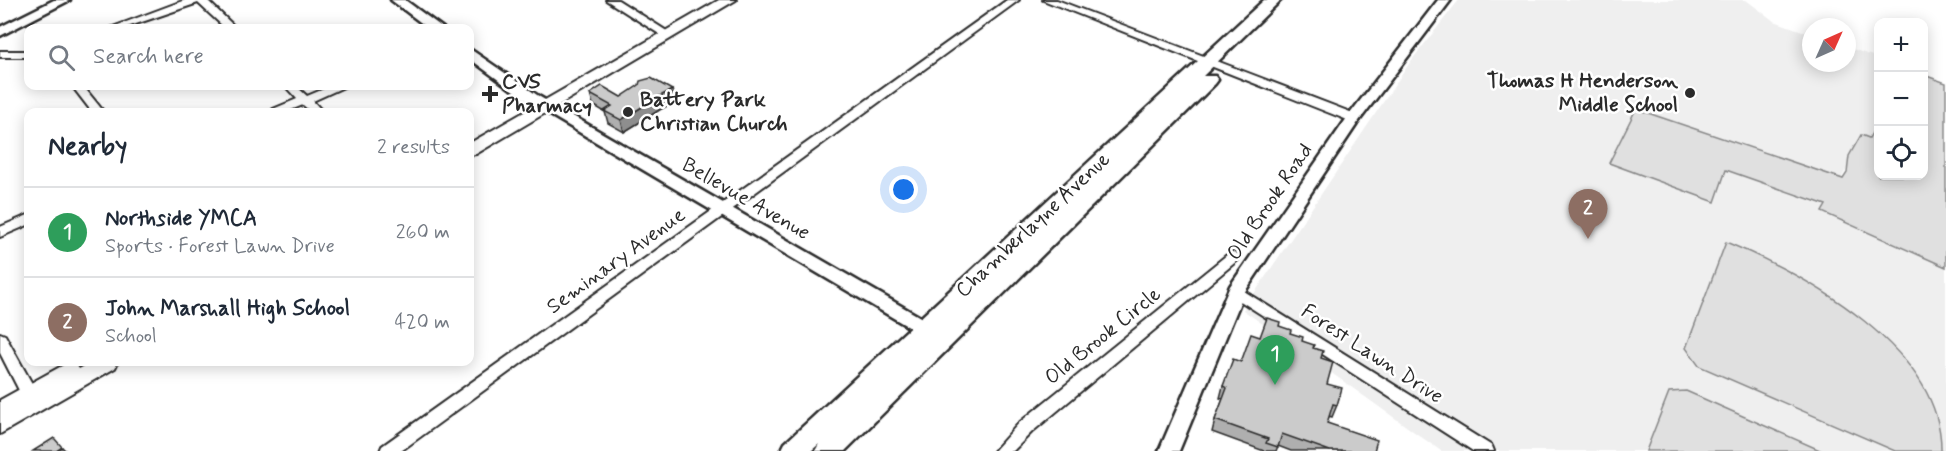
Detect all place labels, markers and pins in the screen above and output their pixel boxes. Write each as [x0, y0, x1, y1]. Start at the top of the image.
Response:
place label: Thomas H Henderson Middle School [1487, 67, 1679, 119]
place label: CVS Pharmacy [502, 68, 592, 120]
place label: Battery Park Christian Church [640, 86, 788, 138]
marker: Thomas H Henderson Middle School [1683, 86, 1697, 100]
marker: CVS Pharmacy [483, 87, 497, 101]
marker: Battery Park Christian Church [621, 105, 635, 119]
pin: 2 [1568, 190, 1608, 239]
pin: 1 [1256, 336, 1294, 385]

